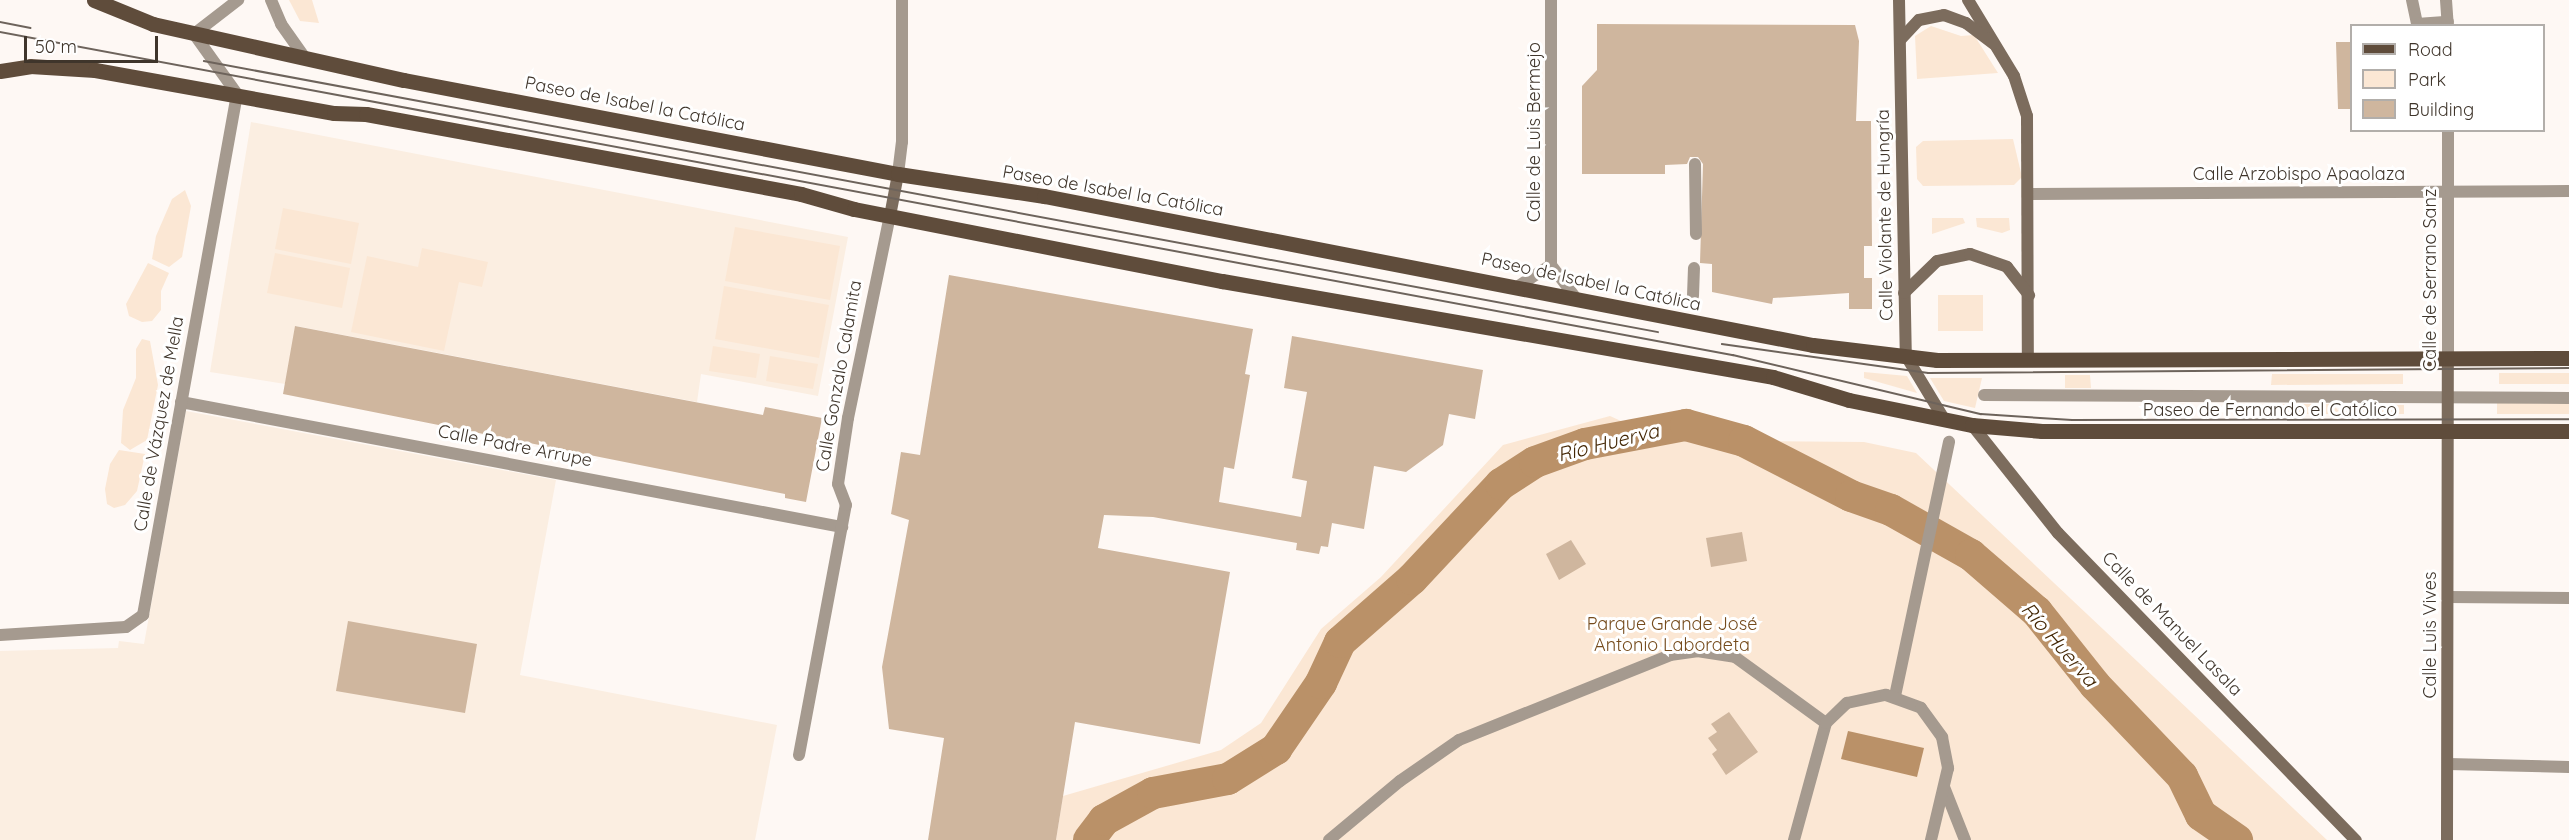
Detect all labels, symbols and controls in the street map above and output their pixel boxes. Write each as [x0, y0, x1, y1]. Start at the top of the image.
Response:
scale bar [27, 24, 160, 62]
legend [2350, 24, 2545, 132]
text: 50 m [35, 35, 77, 58]
text: Road [2408, 38, 2453, 61]
street label: Calle de Luis Bermejo [1523, 42, 1545, 222]
text: Park [2408, 68, 2446, 91]
street label: Paseo de Isabel la Católica [523, 72, 747, 136]
text: Building [2408, 98, 2474, 121]
street label: Calle Violante de Hungría [1872, 109, 1898, 321]
street label: Paseo de Isabel la Católica [1001, 161, 1225, 221]
street label: Calle Arzobispo Apaolaza [2193, 163, 2405, 185]
street label: Calle de Serrano Sanz [2419, 189, 2441, 371]
street label: Paseo de Isabel la Católica [1479, 248, 1703, 316]
street label: Calle Gonzalo Calamita [812, 279, 866, 473]
street label: Calle de Vázquez de Mella [129, 315, 189, 533]
street label: Paseo de Fernando el Católico [2143, 399, 2397, 421]
water label: Río Huerva [1555, 418, 1661, 466]
street label: Calle Padre Arrupe [436, 420, 594, 472]
street label: Calle de Manuel Lasala [2097, 547, 2247, 701]
street label: Calle Luis Vives [2419, 572, 2441, 698]
water label: Río Huerva [2017, 597, 2103, 691]
park label: Parque Grande José Antonio Labordeta [1587, 614, 1757, 656]

